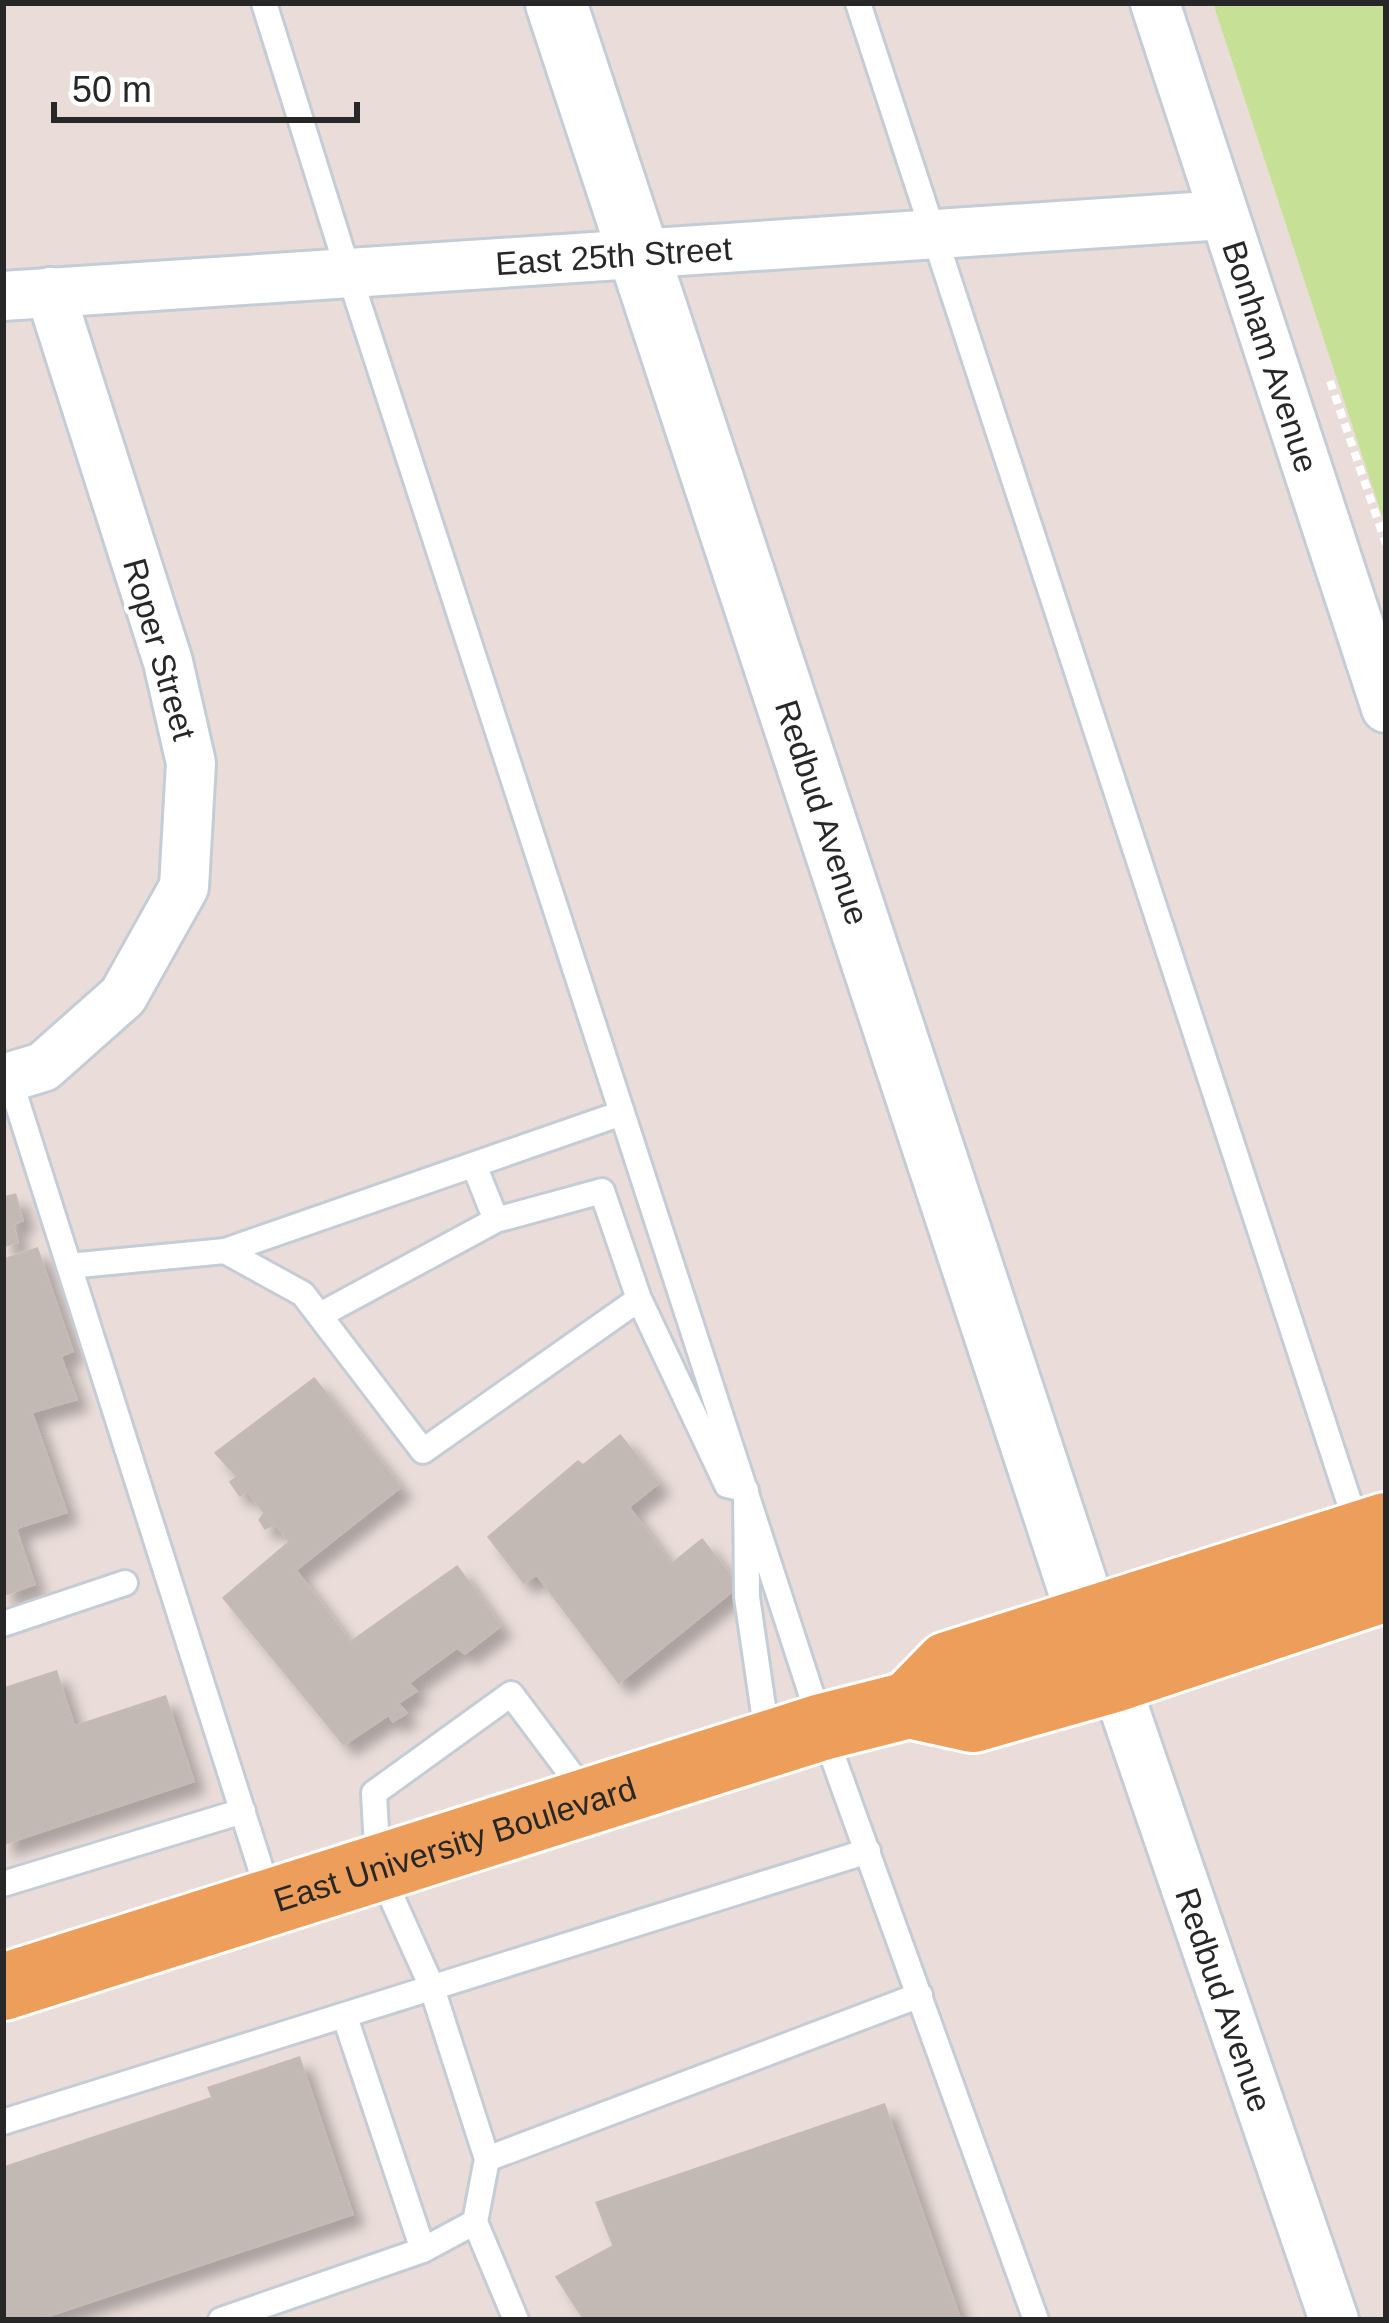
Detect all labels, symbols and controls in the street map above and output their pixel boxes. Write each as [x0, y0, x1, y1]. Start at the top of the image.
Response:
scale bar [54, 48, 357, 122]
text: 50 m [72, 69, 152, 110]
street label: East 25th Street [494, 230, 733, 282]
street label: Bonham Avenue [1215, 236, 1326, 477]
street label: Roper Street [116, 554, 203, 744]
street label: Redbud Avenue [768, 695, 876, 929]
street label: East University Boulevard [269, 1769, 641, 1919]
street label: Redbud Avenue [1168, 1883, 1279, 2117]

